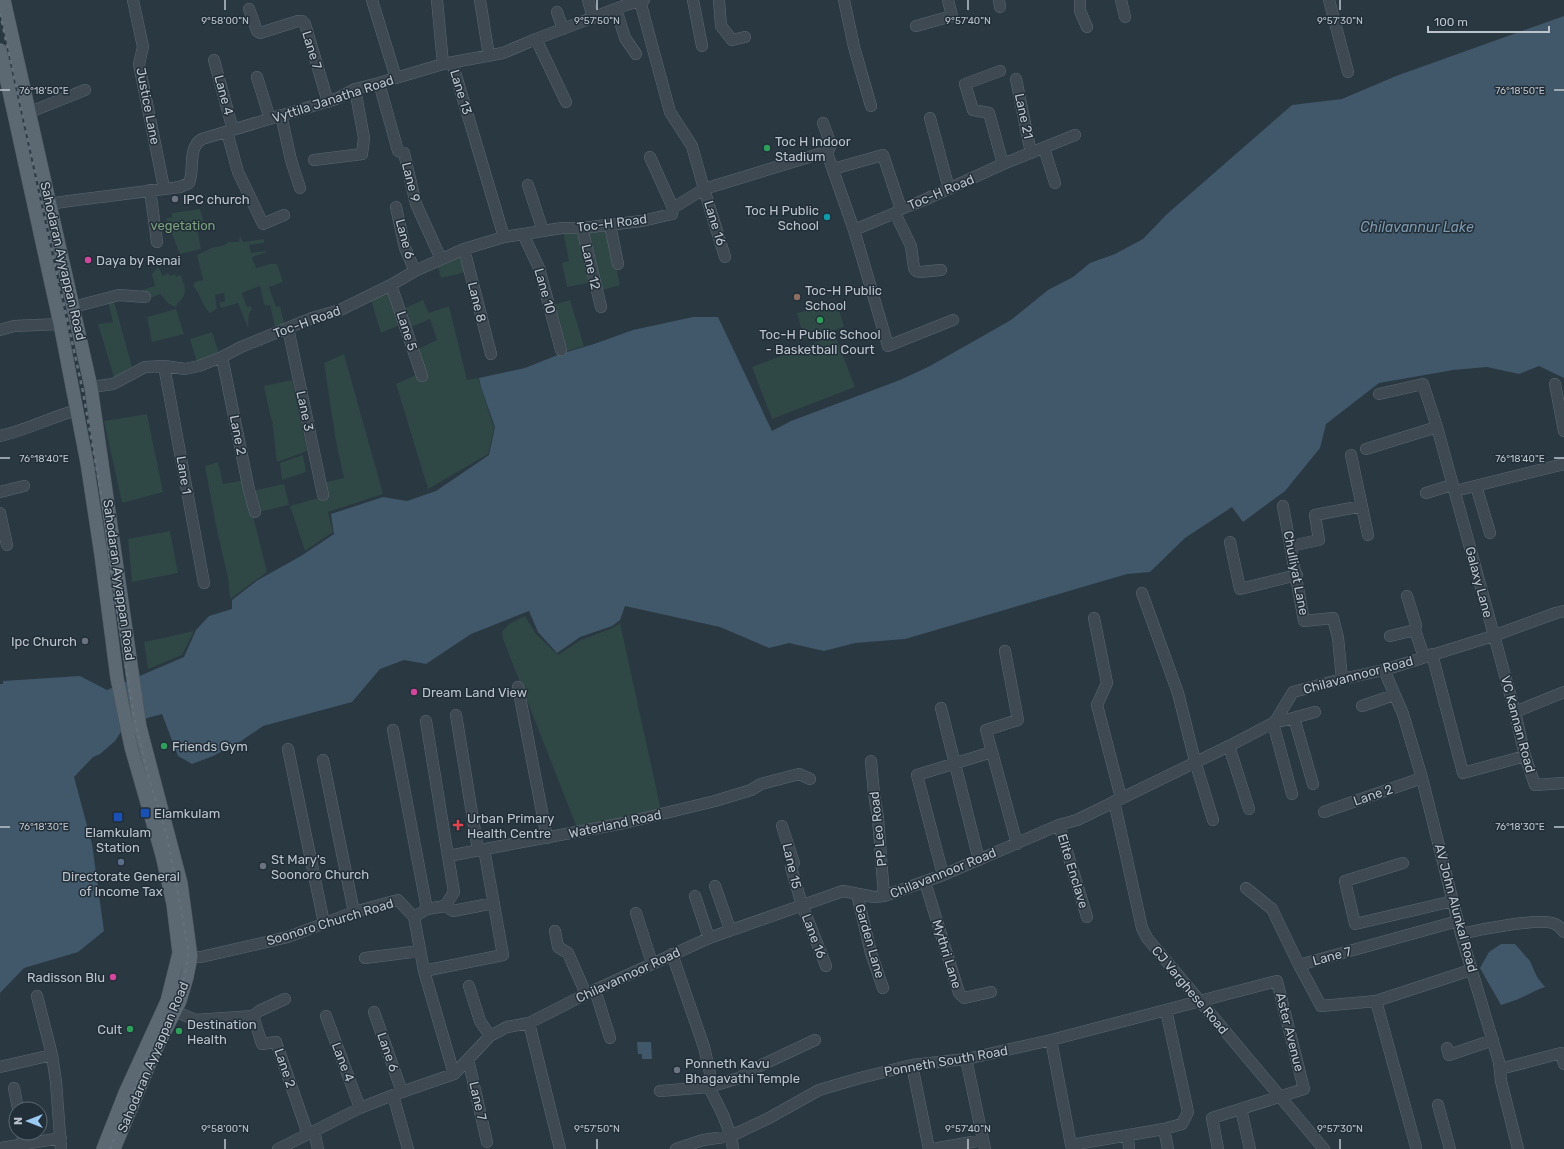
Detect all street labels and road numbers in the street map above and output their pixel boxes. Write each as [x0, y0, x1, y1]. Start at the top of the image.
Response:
street label: Lane 7 [299, 29, 325, 71]
street label: Justice Lane [133, 66, 163, 146]
street label: Lane 13 [447, 68, 475, 116]
street label: Vyttila Janatha Road [270, 72, 396, 126]
street label: Lane 4 [211, 73, 237, 117]
street label: Lane 21 [1012, 92, 1036, 140]
street label: Lane 9 [399, 161, 423, 204]
street label: Toc-H Road [906, 171, 976, 213]
street label: Sahodaran Ayyappan Road [37, 180, 89, 342]
street label: Lane 16 [701, 199, 729, 247]
street label: Toc-H Road [576, 211, 648, 235]
street label: Lane 6 [392, 217, 418, 261]
street label: Lane 12 [579, 243, 603, 291]
street label: Lane 10 [531, 267, 559, 315]
street label: Lane 8 [465, 280, 489, 324]
street label: Toc-H Road [271, 303, 343, 341]
street label: Lane 5 [394, 309, 420, 353]
street label: Lane 3 [293, 390, 317, 433]
street label: Lane 2 [227, 414, 249, 456]
street label: Lane 1 [174, 455, 194, 495]
street label: Sahodaran Ayyappan Road [100, 499, 138, 661]
street label: Chulliyat Lane [1280, 529, 1312, 617]
street label: Galaxy Lane [1462, 545, 1496, 619]
street label: Chilavannoor Road [1301, 653, 1415, 697]
street label: VC Kannan Road [1498, 674, 1538, 774]
street label: Lane 2 [1351, 781, 1395, 809]
street label: PP Leo Road [867, 791, 889, 867]
street label: Waterland Road [567, 807, 663, 841]
street label: Elite Enclave [1055, 832, 1091, 910]
street label: Lane 15 [780, 842, 805, 890]
street label: AV John Alunkal Road [1432, 842, 1480, 974]
street label: Chilavannoor Road [888, 845, 998, 901]
street label: Soonoro Church Road [265, 896, 395, 948]
street label: Garden Lane [852, 902, 888, 980]
street label: Lane 16 [799, 912, 829, 960]
street label: Mythri Lane [929, 918, 965, 990]
street label: CJ Varghese Road [1148, 943, 1231, 1038]
street label: Chilavannoor Road [573, 944, 683, 1006]
street label: Lane 7 [1311, 944, 1353, 968]
street label: Sahodaran Ayyappan Road [114, 979, 192, 1135]
street label: Aster Avenue [1273, 991, 1307, 1073]
street label: Lane 6 [374, 1030, 402, 1074]
street label: Lane 4 [329, 1040, 357, 1084]
street label: Ponneth South Road [883, 1043, 1009, 1079]
street label: Lane 2 [271, 1046, 299, 1090]
street label: Lane 7 [466, 1080, 490, 1122]

